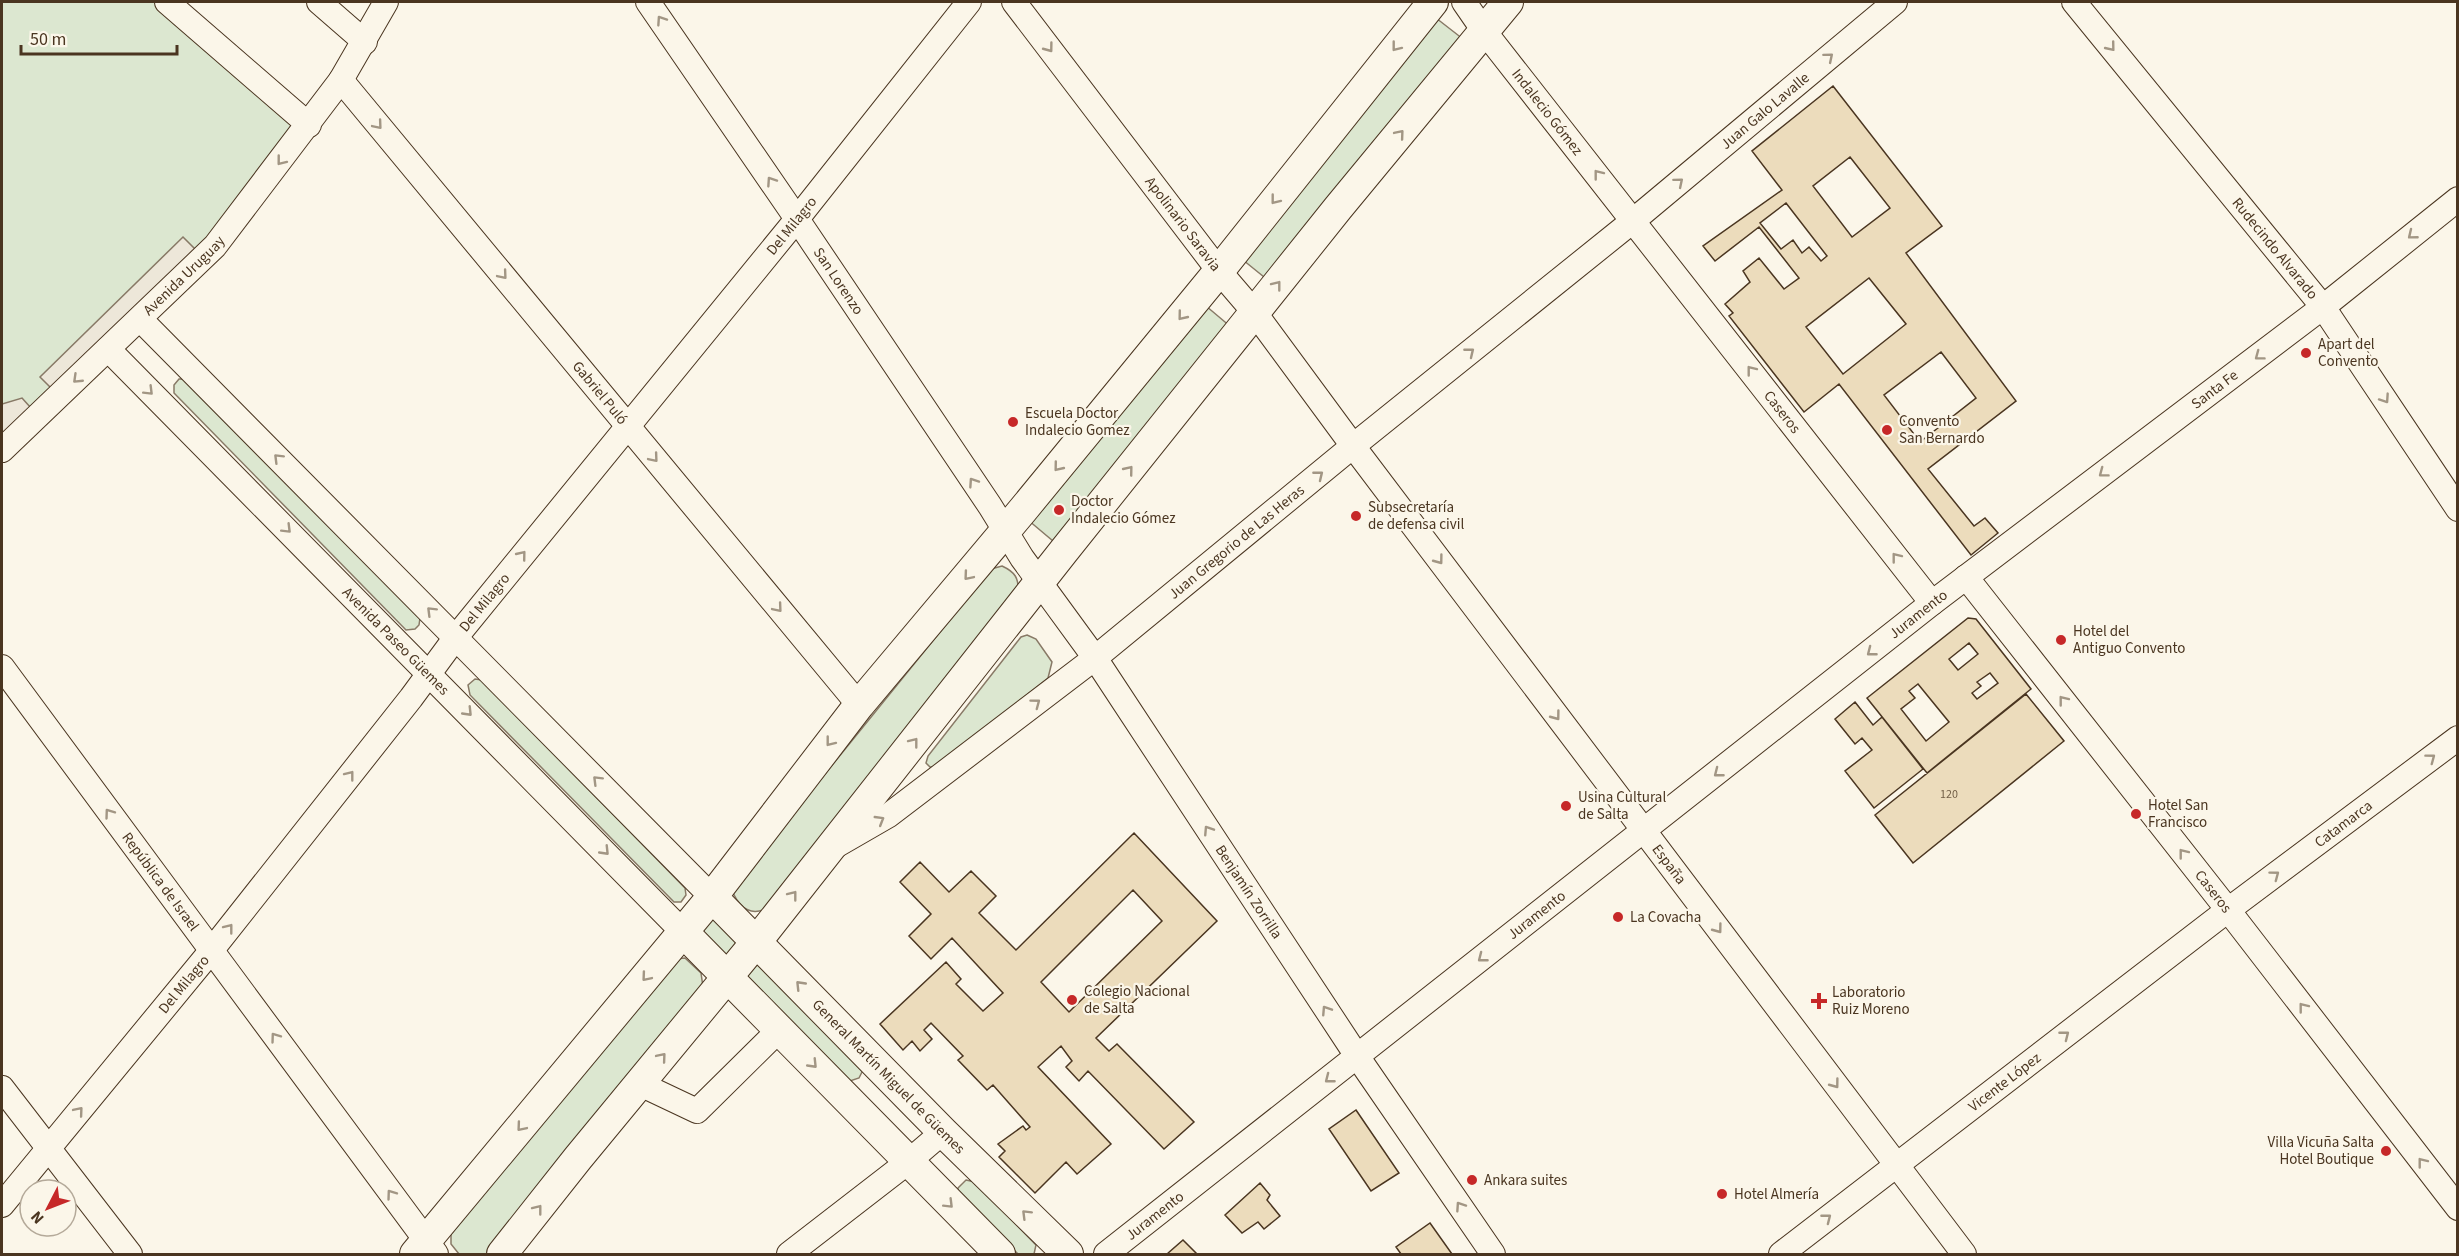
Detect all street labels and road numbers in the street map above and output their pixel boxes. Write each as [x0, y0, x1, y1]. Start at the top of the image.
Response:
street label: Indalecio Gómez [1506, 65, 1588, 160]
street label: Juan Galo Lavalle [1716, 68, 1814, 155]
street label: Apolinario Saravia [1140, 172, 1226, 276]
street label: Del Milagro [762, 192, 822, 260]
street label: Rudecindo Alvarado [2227, 193, 2323, 304]
street label: Avenida Uruguay [139, 232, 230, 321]
street label: San Lorenzo [808, 243, 869, 319]
street label: Gabriel Puló [567, 357, 632, 429]
street label: Santa Fe [2187, 365, 2243, 414]
street label: Caseros [1758, 386, 1805, 438]
street label: Juan Gregorio de Las Heras [1164, 480, 1309, 604]
street label: Del Milagro [454, 569, 515, 637]
street label: Avenida Paseo Güemes [337, 582, 454, 700]
street label: Juramento [1885, 585, 1952, 644]
street label: Catamarca [2310, 796, 2377, 853]
street label: República de Israel [117, 828, 204, 936]
street label: España [1647, 840, 1691, 889]
street label: Benjamín Zorrilla [1210, 841, 1287, 943]
street label: Caseros [2189, 866, 2236, 918]
street label: Juramento [1503, 886, 1570, 945]
street label: Del Milagro [154, 951, 215, 1018]
street label: General Martín Miguel de Güemes [807, 995, 970, 1159]
street label: Vicente López [1964, 1048, 2045, 1117]
street label: Juramento [1121, 1186, 1189, 1246]

